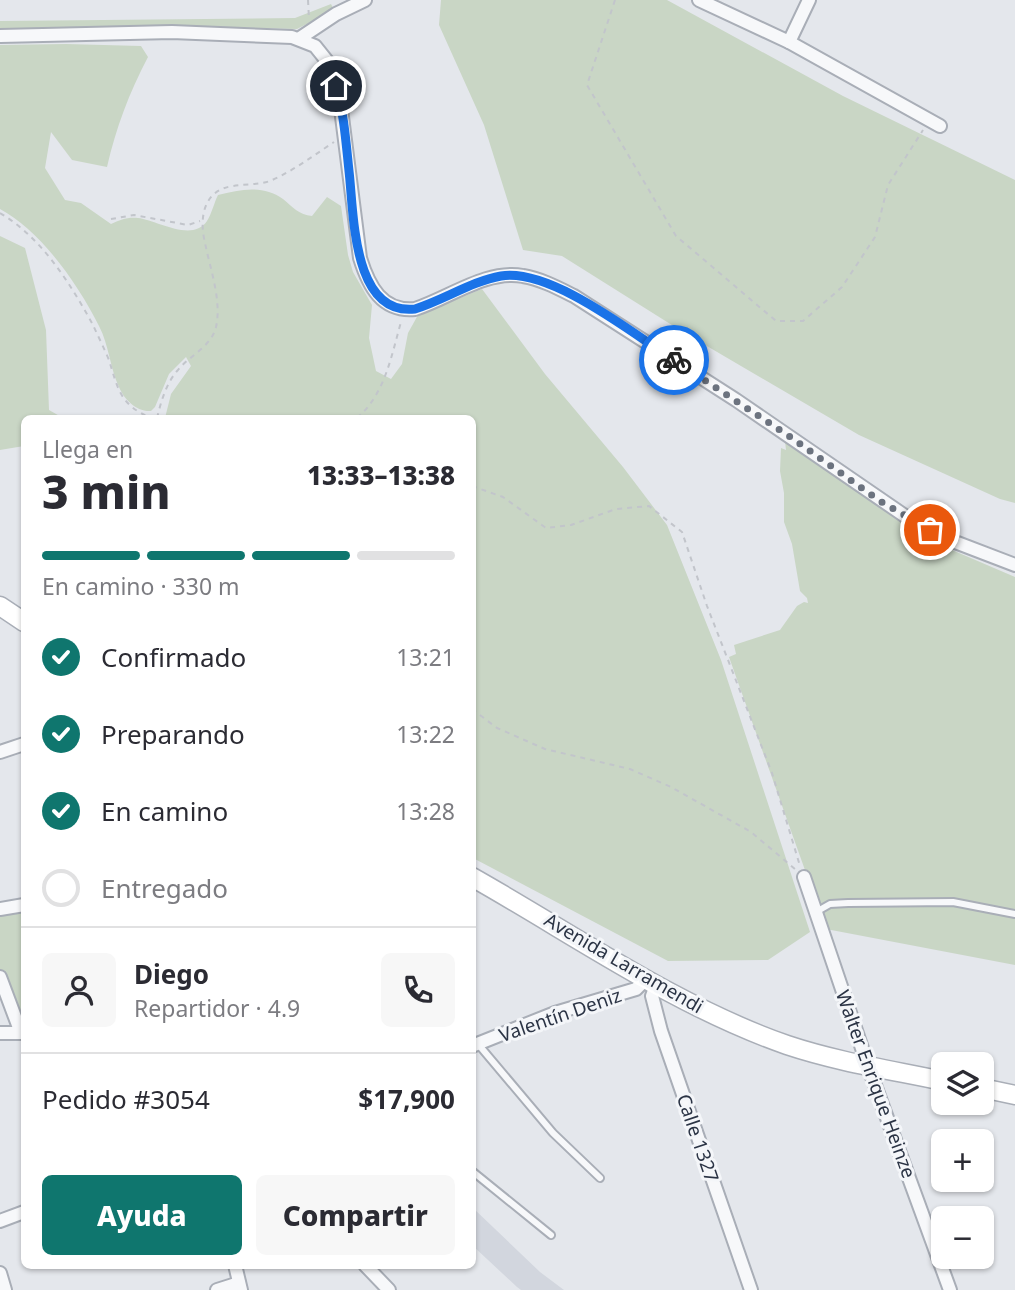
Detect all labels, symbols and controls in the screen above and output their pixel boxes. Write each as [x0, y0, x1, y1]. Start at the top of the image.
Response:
pin [306, 56, 366, 116]
icon: home [317, 67, 355, 105]
courier [639, 325, 709, 395]
icon: bike [655, 341, 693, 379]
text: Llega en [42, 433, 133, 465]
text: 13:33–13:38 [307, 457, 455, 493]
text: 3 min [42, 460, 171, 522]
pin [900, 500, 960, 560]
icon: bag [911, 511, 949, 549]
text: En camino · 330 m [42, 570, 240, 602]
icon: check [42, 638, 80, 676]
text: Confirmado [101, 639, 246, 675]
text: 13:21 [396, 641, 455, 673]
icon: check [42, 715, 80, 753]
text: Preparando [101, 716, 245, 752]
text: 13:22 [396, 718, 455, 750]
icon: check [42, 792, 80, 830]
text: En camino [101, 793, 228, 829]
text: 13:28 [396, 795, 455, 827]
text: Entregado [101, 870, 228, 906]
street label: Avenida Larramendi [540, 907, 708, 1019]
button: person [42, 953, 116, 1027]
button: phone [381, 953, 455, 1027]
text: Diego [134, 956, 209, 992]
street label: Valentín Deniz [495, 982, 625, 1048]
street label: Walter Enrique Heinze [830, 986, 922, 1182]
text: Repartidor · 4.9 [134, 992, 300, 1024]
map controls [931, 1052, 994, 1269]
button: layers [931, 1052, 994, 1115]
text: Pedido #3054 [42, 1081, 210, 1117]
text: $17,900 [358, 1081, 455, 1117]
street label: Calle 1327 [671, 1090, 725, 1186]
button: + [931, 1129, 994, 1192]
button: Ayuda [42, 1175, 242, 1255]
button: Compartir [256, 1175, 455, 1255]
button: − [931, 1206, 994, 1269]

